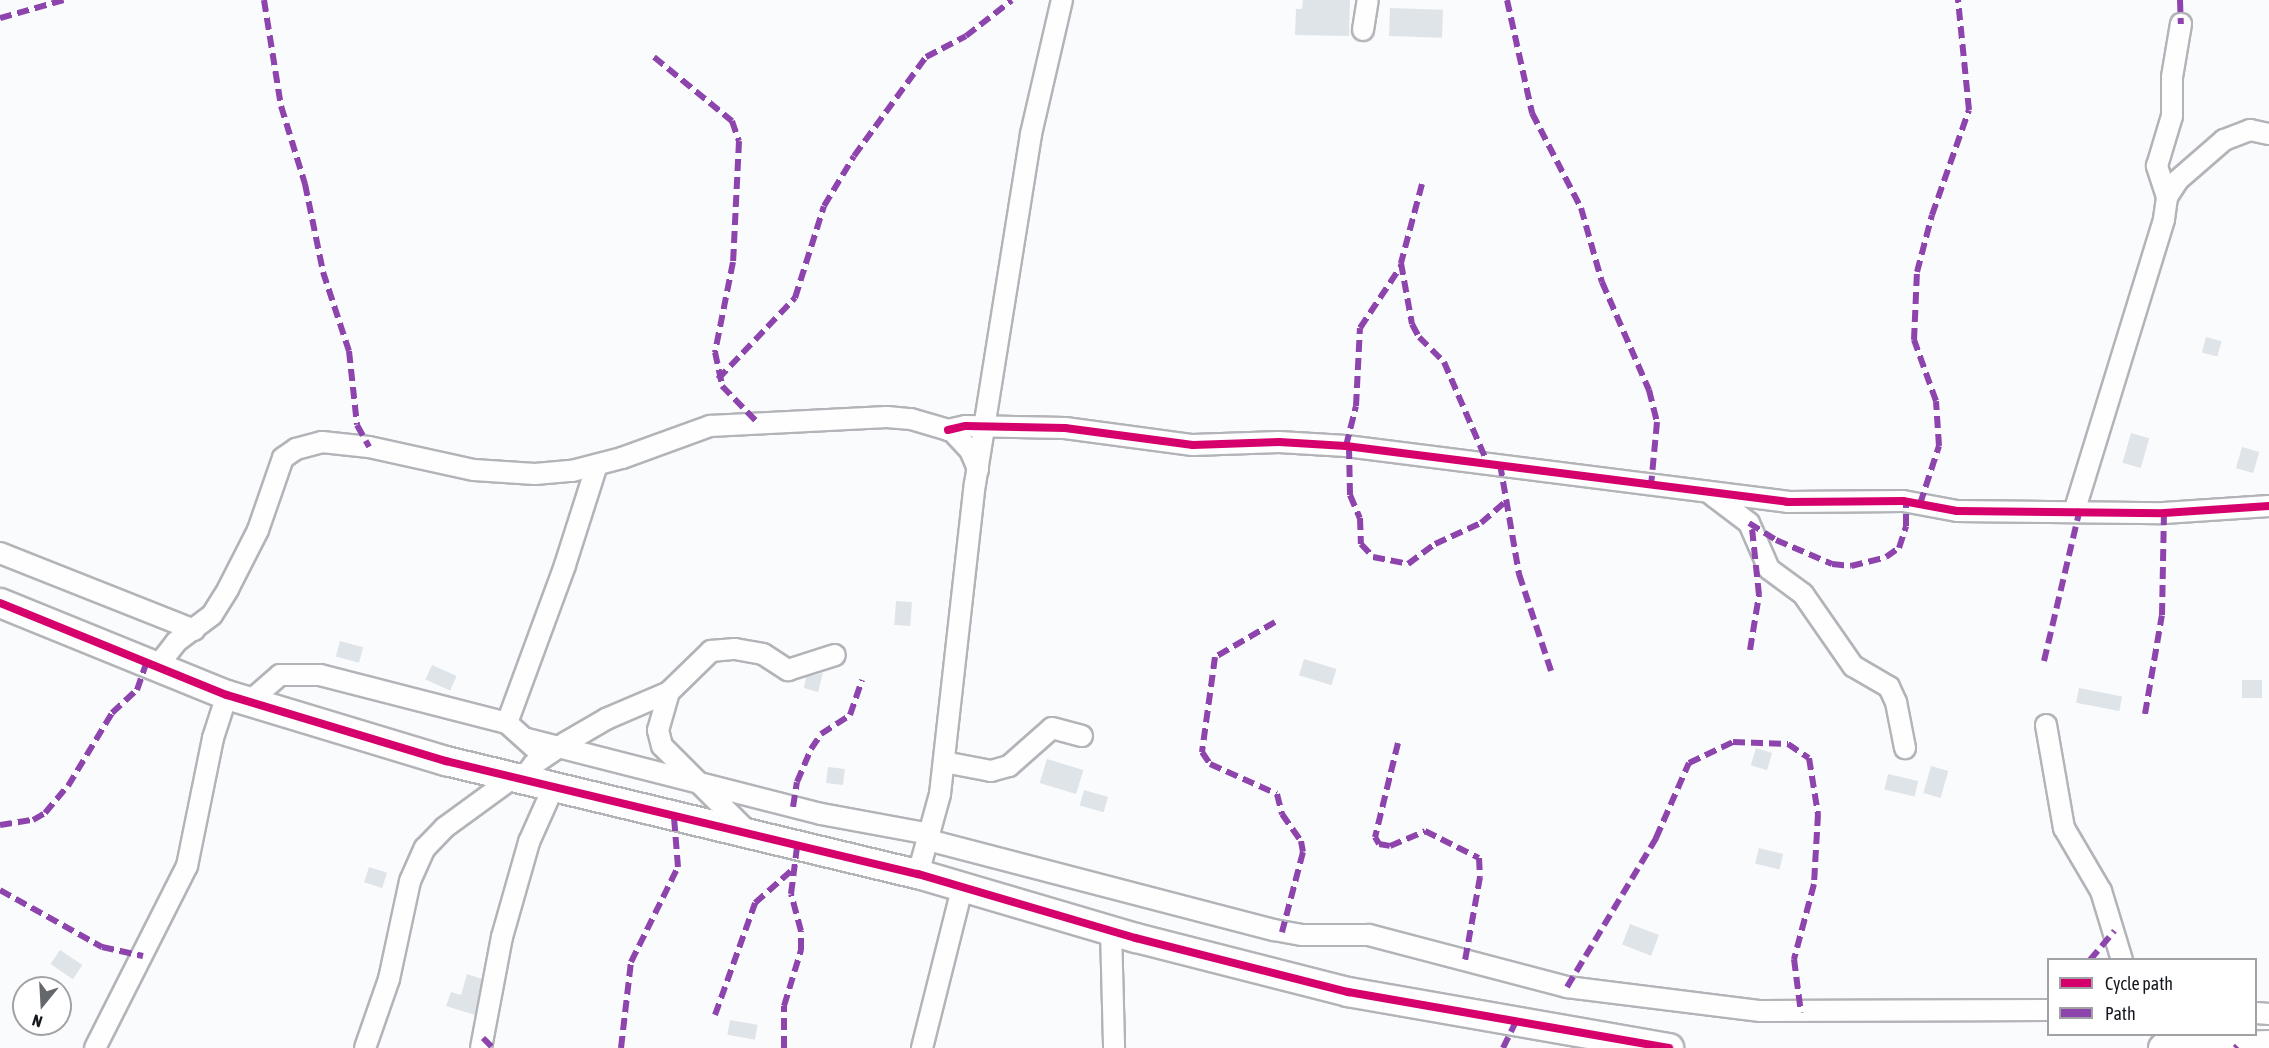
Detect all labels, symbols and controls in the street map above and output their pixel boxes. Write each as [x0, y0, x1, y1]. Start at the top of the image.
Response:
legend [2047, 958, 2257, 1036]
text: Cycle path [2105, 973, 2173, 994]
north arrow [12, 976, 72, 1036]
text: Path [2105, 1003, 2136, 1024]
text: N [30, 1011, 44, 1031]

